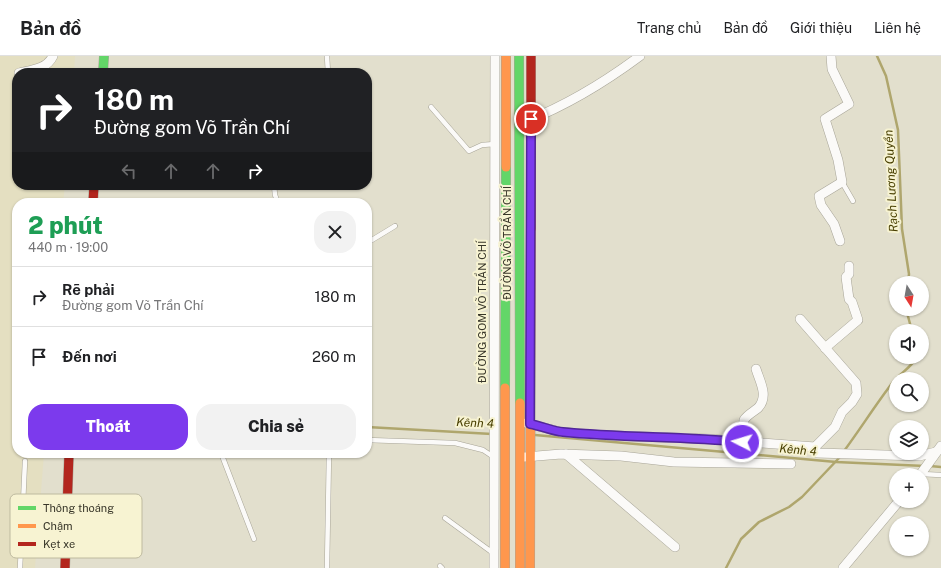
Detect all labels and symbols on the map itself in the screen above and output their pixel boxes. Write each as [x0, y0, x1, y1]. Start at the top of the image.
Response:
pin [514, 102, 548, 136]
water label: Rạch Lương Quyền [881, 129, 901, 233]
street label: ĐƯỜNG VÕ TRẦN CHÍ [499, 185, 513, 300]
street label: ĐƯỜNG GOM VÕ TRẦN CHÍ [474, 240, 488, 383]
north arrow [889, 276, 929, 316]
water label: Kênh 4 [456, 415, 494, 431]
position arrow [721, 421, 763, 463]
water label: Kênh 4 [779, 441, 817, 459]
legend [10, 494, 142, 558]
text: Thông thoáng [43, 502, 114, 514]
text: Chậm [43, 520, 73, 532]
text: Kẹt xe [43, 538, 75, 550]

